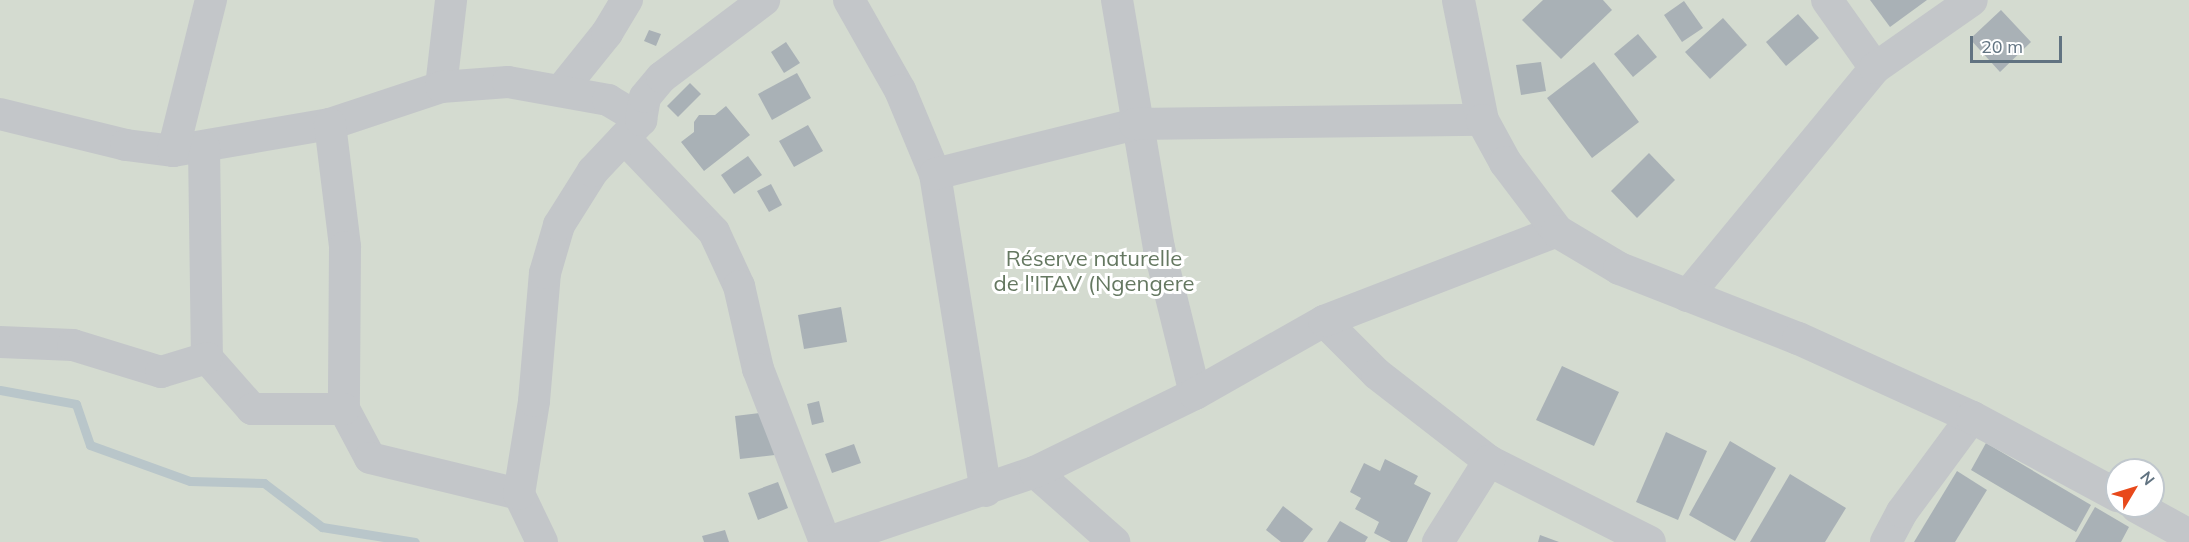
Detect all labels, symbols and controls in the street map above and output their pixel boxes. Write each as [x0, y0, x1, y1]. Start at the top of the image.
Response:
scale bar [1973, 24, 2064, 62]
text: 20 m [1981, 35, 2023, 58]
park label: Réserve naturelle de l'ITAV (Ngengere [994, 245, 1194, 296]
north arrow [2105, 458, 2165, 518]
text: N [2136, 467, 2159, 489]

